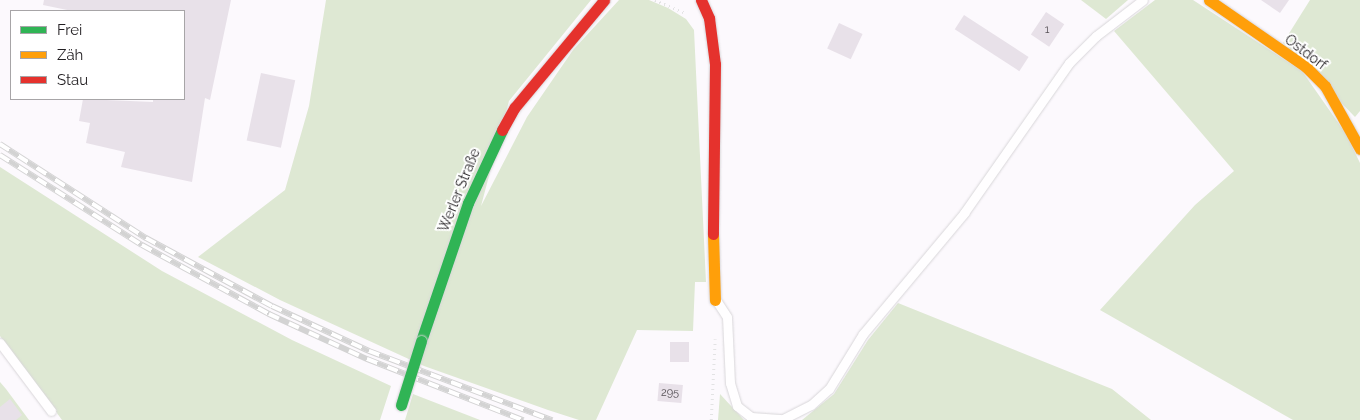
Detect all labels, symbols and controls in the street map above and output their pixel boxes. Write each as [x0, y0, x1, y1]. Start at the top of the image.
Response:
legend [10, 10, 185, 100]
text: Frei [57, 21, 82, 39]
house number: 1 [1045, 23, 1049, 37]
street label: Ostdorf [1282, 31, 1330, 73]
text: Zäh [57, 46, 83, 64]
text: Stau [57, 71, 88, 89]
street label: Werler Straße [435, 146, 483, 234]
house number: 295 [661, 386, 679, 400]

